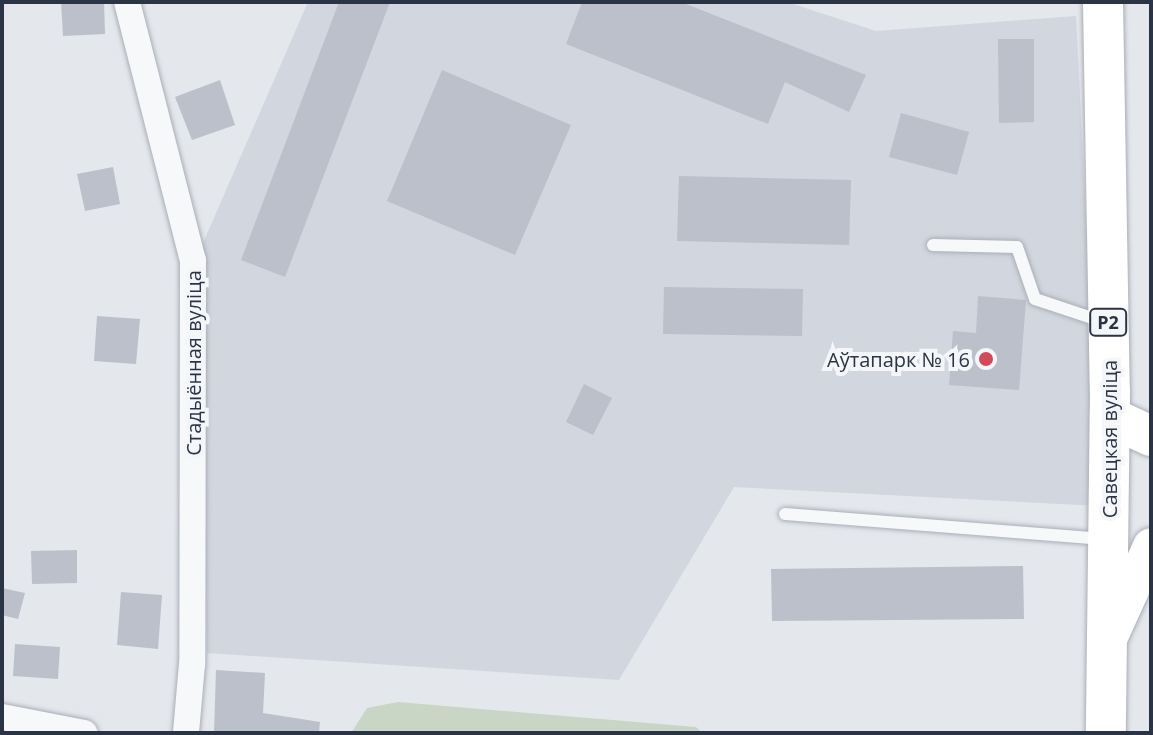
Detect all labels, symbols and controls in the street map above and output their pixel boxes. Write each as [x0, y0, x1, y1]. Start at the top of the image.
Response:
street label: Стадыённая вуліца [181, 270, 205, 456]
road number: Р2 [1088, 308, 1128, 336]
place label: Аўтапарк № 16 [827, 347, 970, 371]
marker: Аўтапарк № 16 [977, 350, 995, 368]
street label: Савецкая вуліца [1097, 360, 1121, 518]

